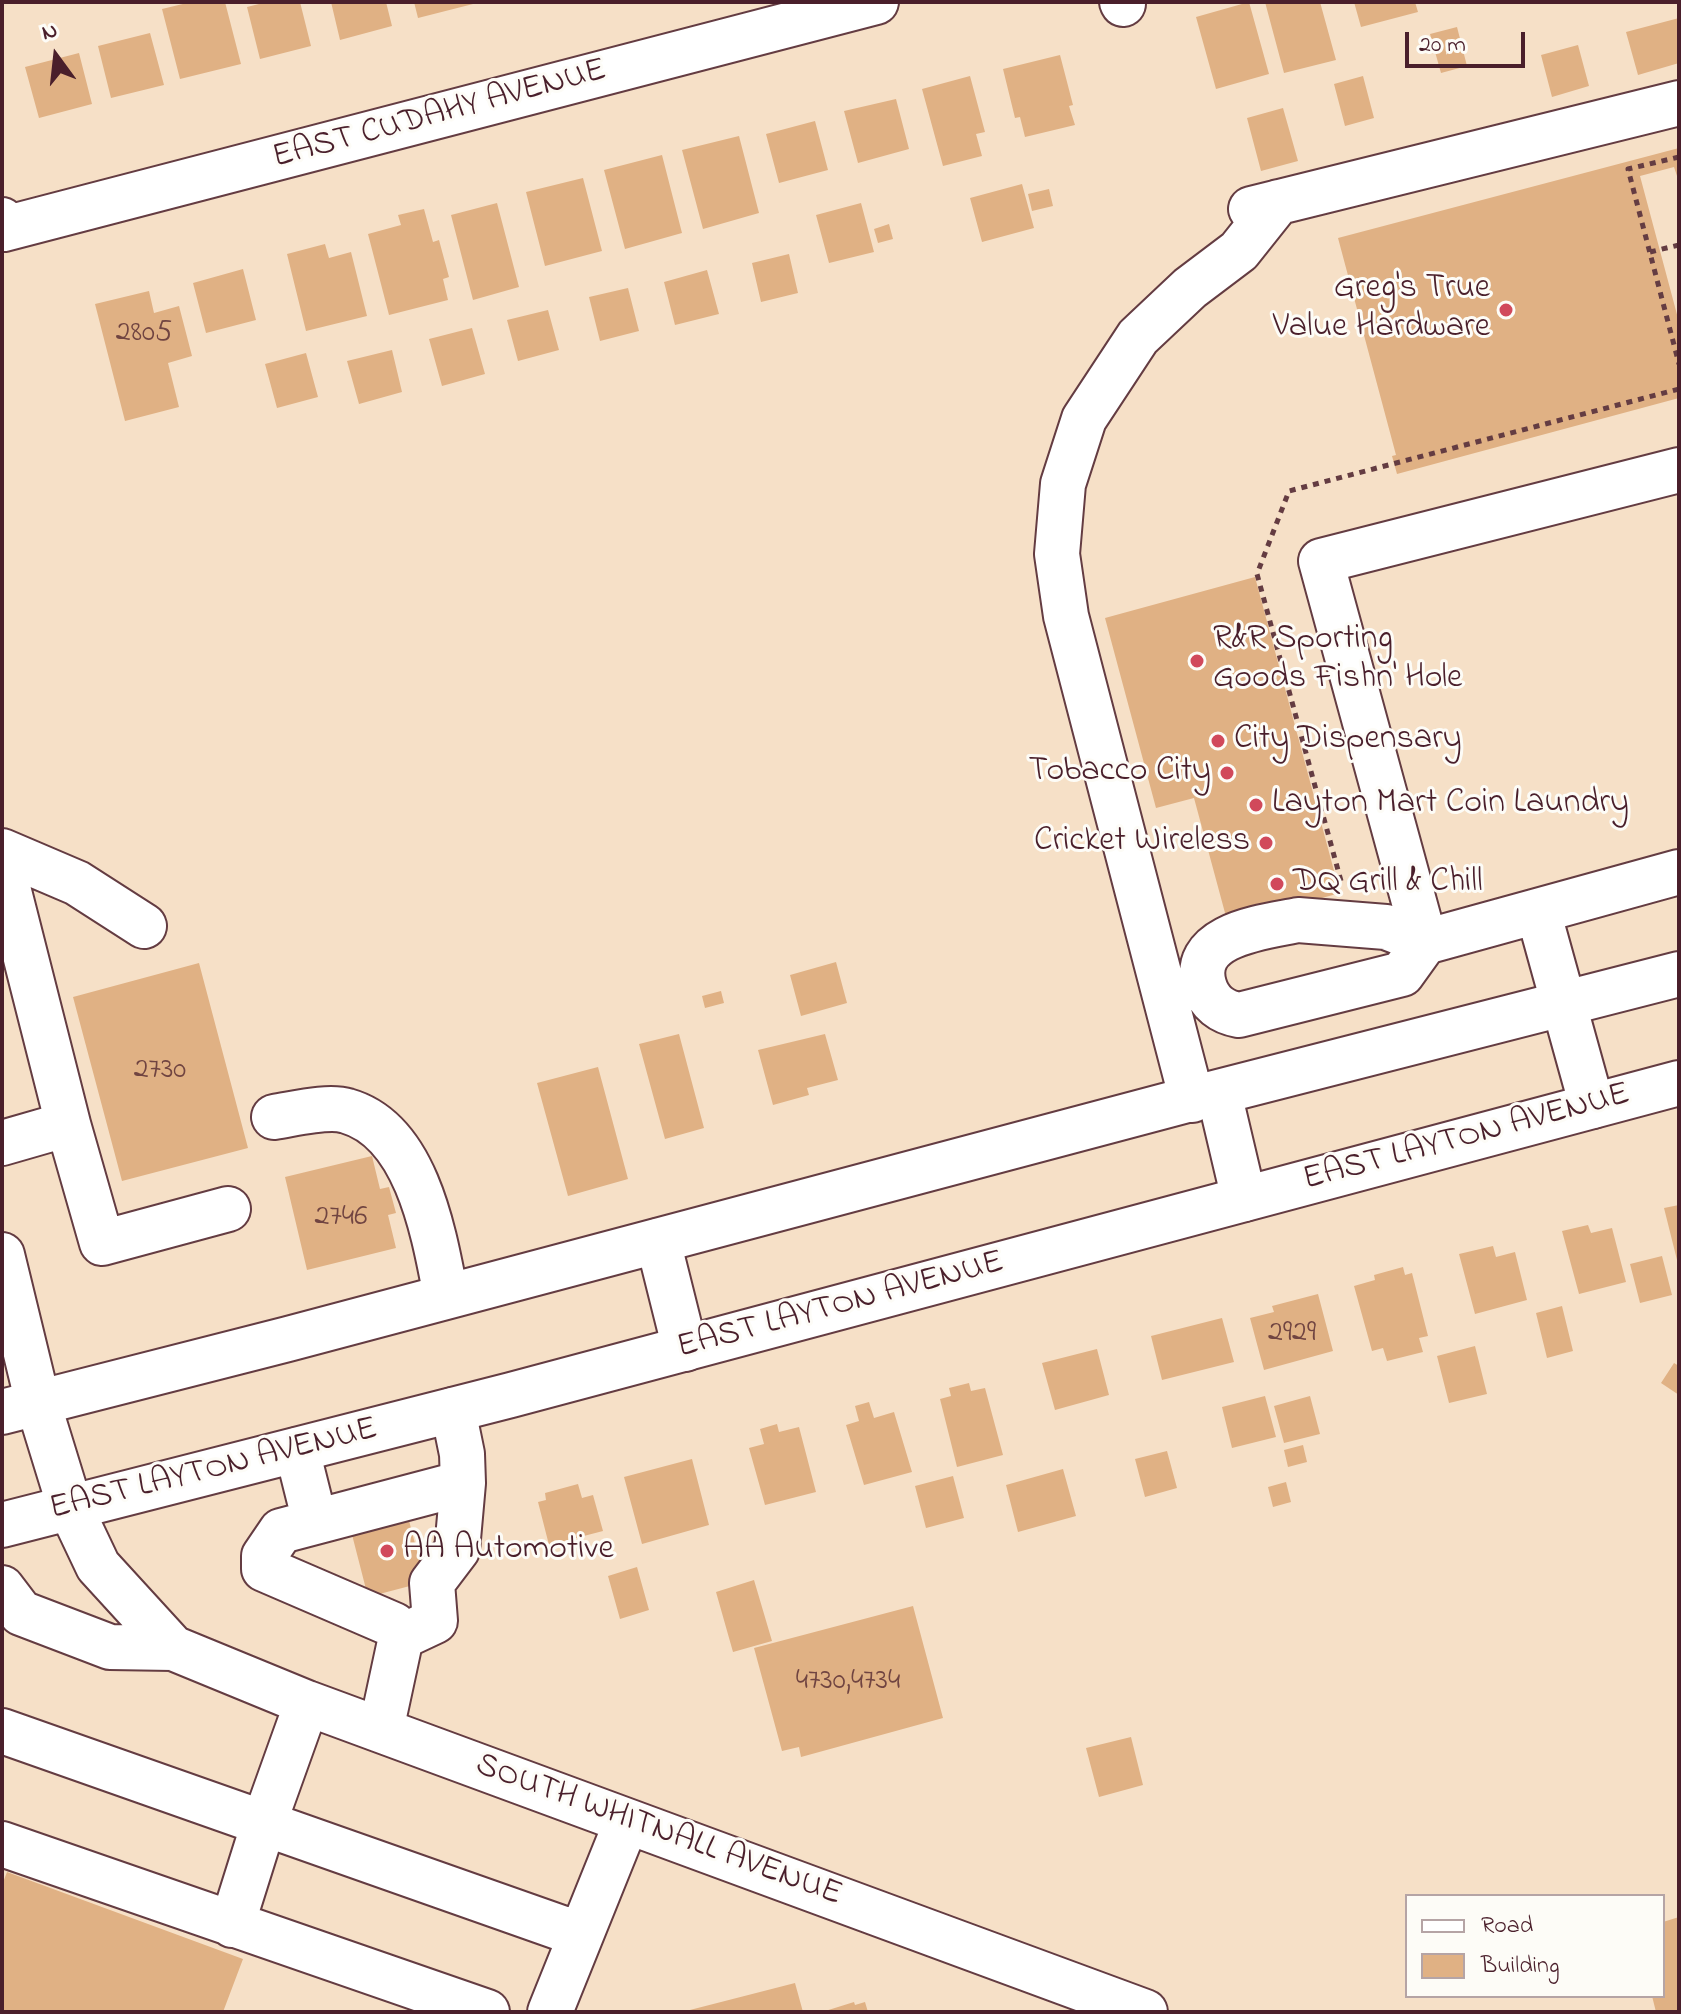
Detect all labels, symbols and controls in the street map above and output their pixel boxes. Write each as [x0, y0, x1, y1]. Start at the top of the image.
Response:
text: N [38, 15, 61, 50]
north arrow [16, 16, 96, 96]
scale bar [1409, 16, 1529, 66]
text: 20 m [1419, 28, 1466, 63]
street label: EAST CUDAHY AVENUE [269, 52, 611, 180]
place label: Greg's True Value Hardware [1273, 270, 1490, 350]
marker: Greg's True Value Hardware [1497, 301, 1515, 319]
house number: 2805 [116, 317, 172, 353]
place label: R&R Sporting Goods Fishn' Hole [1213, 621, 1462, 700]
marker: R&R Sporting Goods Fishn' Hole [1188, 652, 1206, 670]
place label: City Dispensary [1234, 721, 1462, 761]
marker: City Dispensary [1209, 732, 1227, 750]
place label: Tobacco City [1028, 753, 1211, 793]
marker: Tobacco City [1218, 764, 1236, 782]
place label: Layton Mart Coin Laundry [1272, 785, 1629, 825]
marker: Layton Mart Coin Laundry [1247, 796, 1265, 814]
place label: Cricket Wireless [1034, 823, 1250, 863]
marker: Cricket Wireless [1257, 834, 1275, 852]
place label: DQ Grill & Chill [1293, 864, 1483, 904]
marker: DQ Grill & Chill [1268, 875, 1286, 893]
house number: 2730 [134, 1054, 186, 1090]
street label: EAST LAYTON AVENUE [1299, 1076, 1635, 1202]
house number: 2746 [315, 1201, 367, 1237]
street label: EAST LAYTON AVENUE [673, 1244, 1009, 1370]
house number: 2929 [1268, 1317, 1316, 1353]
street label: EAST LAYTON AVENUE [46, 1411, 382, 1531]
place label: AA Automotive [403, 1531, 614, 1571]
marker: AA Automotive [378, 1542, 396, 1560]
house number: 4730,4734 [796, 1665, 900, 1701]
street label: SOUTH WHITNALL AVENUE [469, 1747, 847, 1917]
legend [1405, 1894, 1665, 1998]
text: Road [1481, 1909, 1533, 1944]
text: Building [1481, 1949, 1560, 1984]

